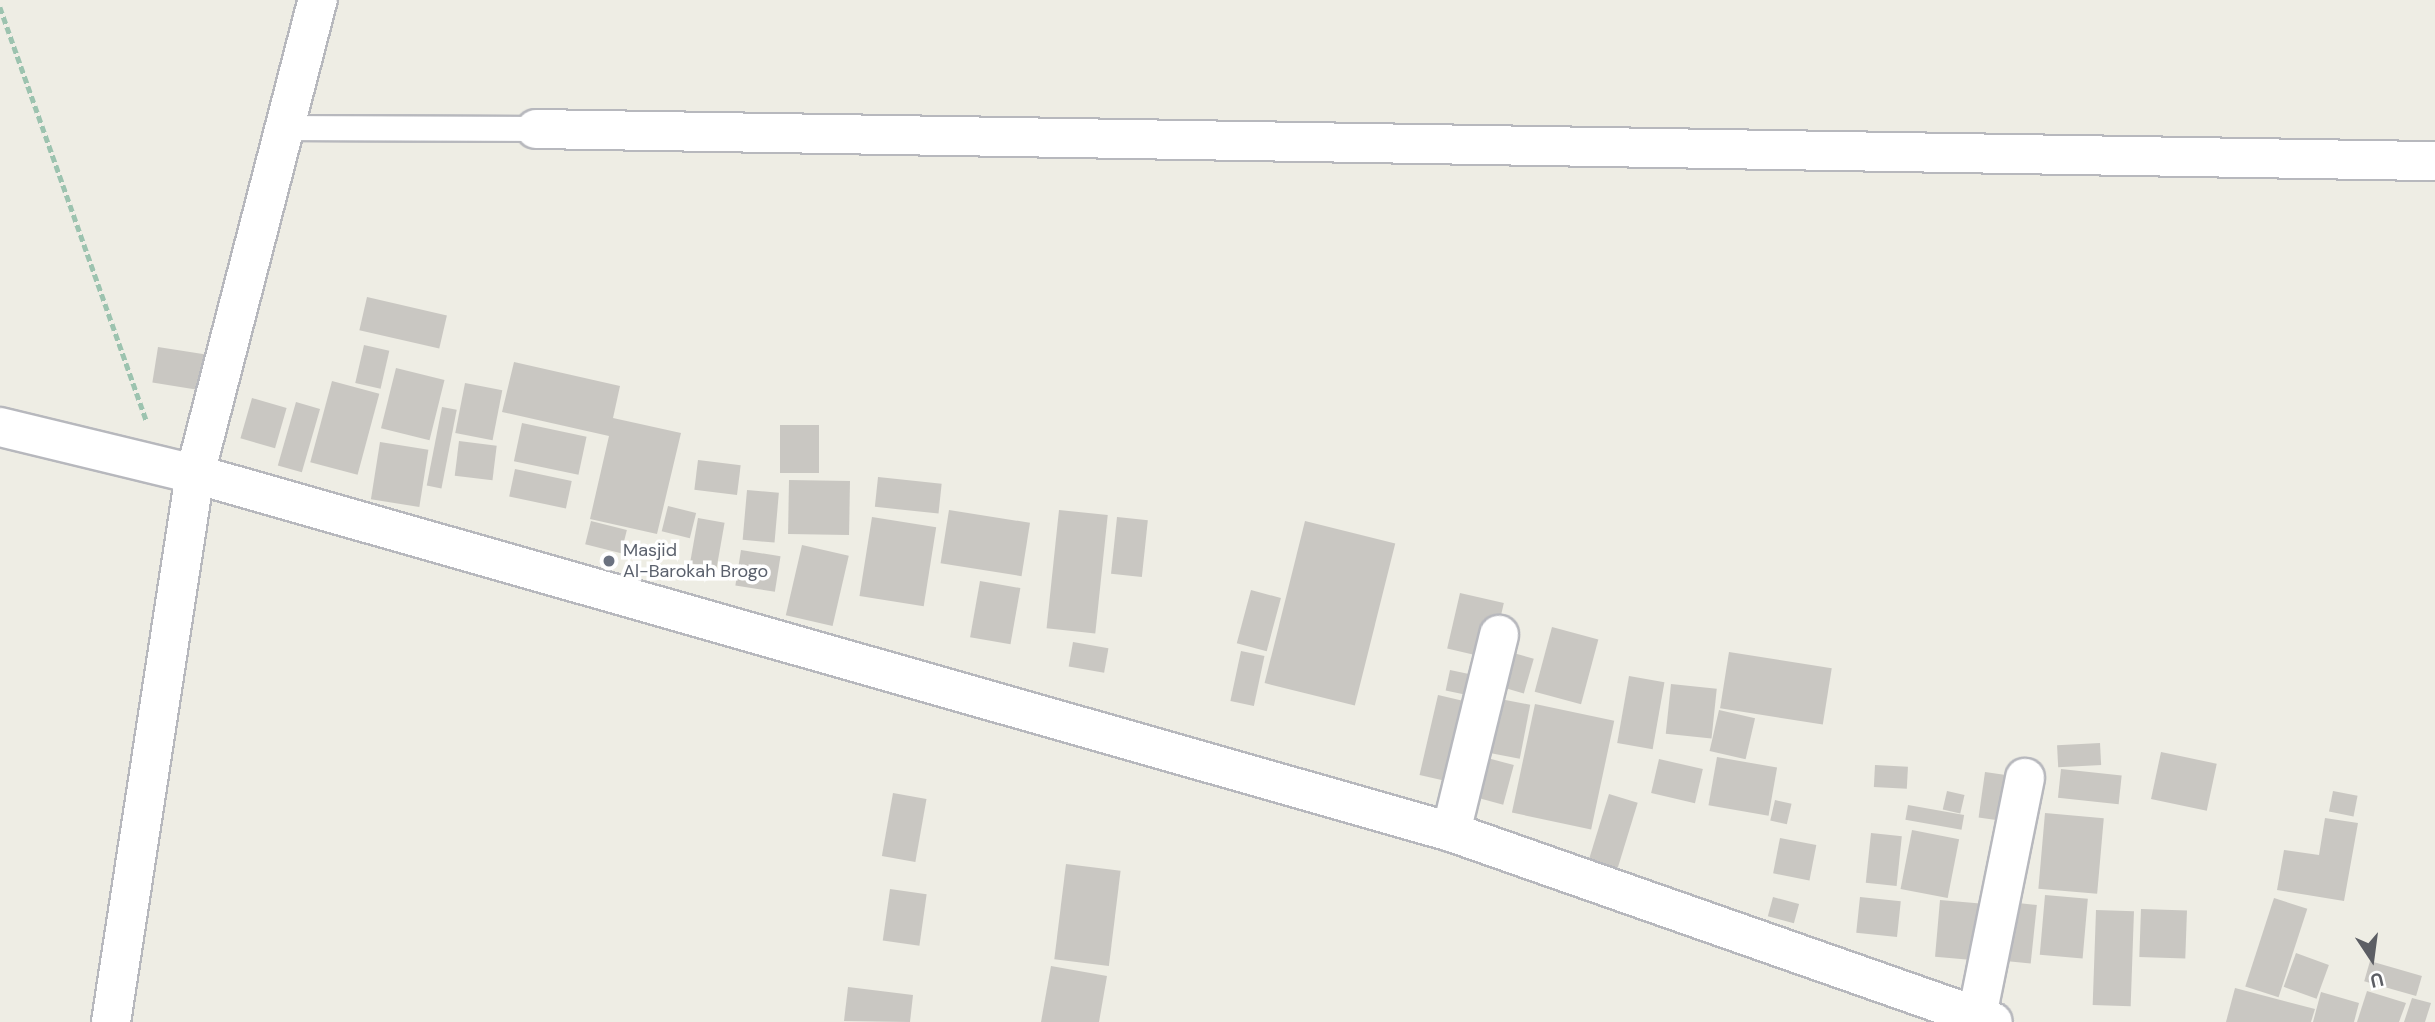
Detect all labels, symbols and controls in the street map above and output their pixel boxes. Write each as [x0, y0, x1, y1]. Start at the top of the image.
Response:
place label: Masjid Al-Barokah Brogo [623, 540, 768, 582]
marker: Masjid Al-Barokah Brogo [601, 553, 617, 569]
north arrow [2337, 924, 2407, 994]
text: U [2368, 966, 2386, 994]

